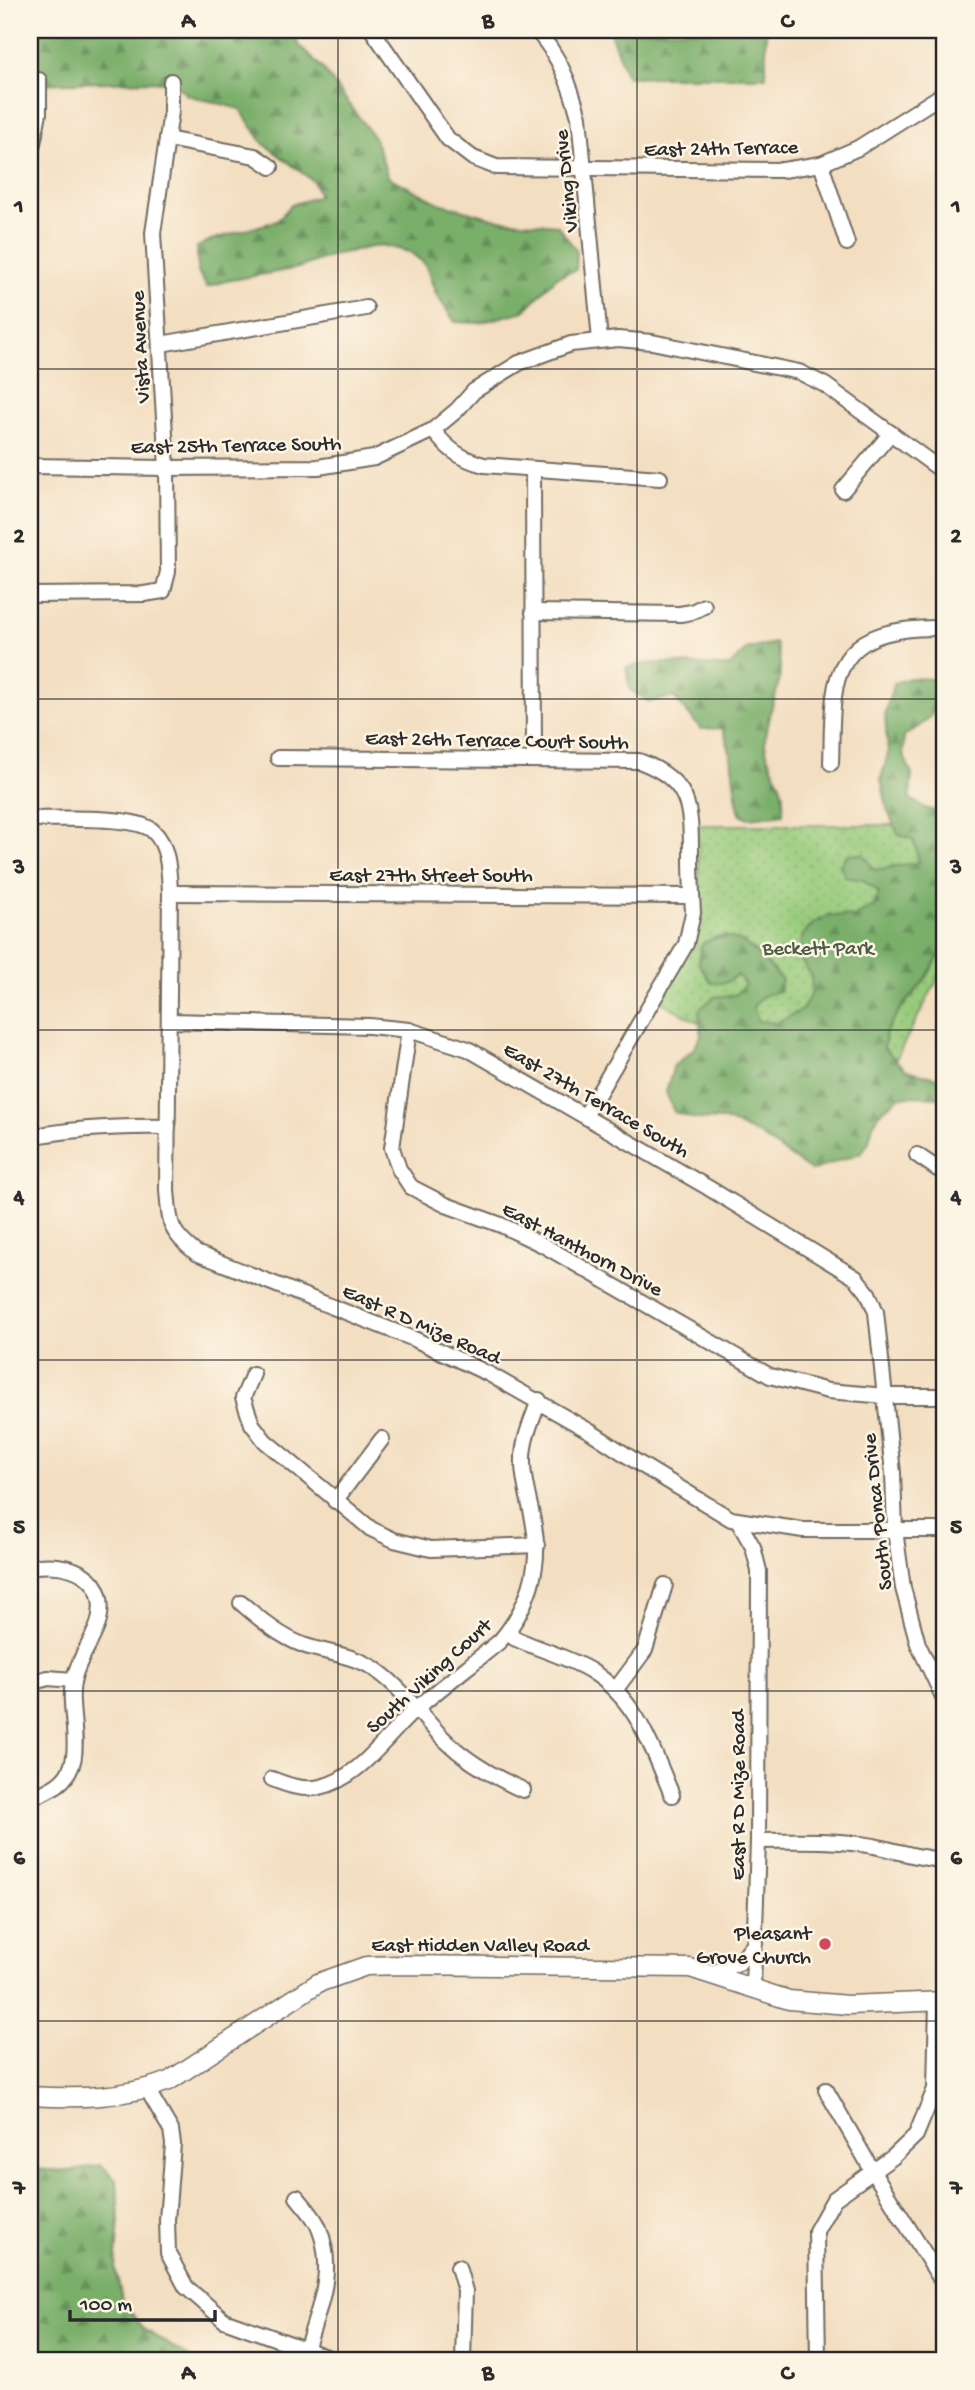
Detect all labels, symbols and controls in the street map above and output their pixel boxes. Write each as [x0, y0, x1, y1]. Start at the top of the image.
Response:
text: A [180, 9, 196, 36]
text: B [481, 9, 495, 36]
text: C [781, 9, 796, 36]
street label: Viking Drive [551, 127, 586, 234]
street label: East 24th Terrace [644, 137, 800, 164]
text: 1 [13, 194, 24, 221]
text: 1 [950, 194, 961, 221]
street label: Vista Avenue [127, 289, 158, 405]
street label: East 25th Terrace South [130, 433, 342, 462]
text: 2 [13, 524, 25, 551]
text: 2 [950, 524, 962, 551]
street label: East 26th Terrace Court South [365, 728, 629, 757]
text: 3 [12, 855, 25, 882]
text: 3 [949, 855, 962, 882]
street label: East 27th Street South [329, 865, 533, 890]
park label: Beckett Park [761, 938, 876, 963]
street label: East 27th Terrace South [498, 1039, 693, 1166]
text: 4 [13, 1185, 25, 1212]
text: 4 [950, 1185, 962, 1212]
street label: East Hanthorn Drive [497, 1198, 667, 1305]
street label: East R D Mize Road [338, 1280, 505, 1373]
street label: South Ponca Drive [859, 1431, 900, 1591]
text: 5 [13, 1515, 25, 1542]
text: 5 [950, 1515, 962, 1542]
street label: South Viking Court [362, 1613, 500, 1741]
street label: East R D Mize Road [728, 1708, 753, 1880]
text: 6 [13, 1846, 26, 1873]
text: 6 [950, 1846, 963, 1873]
place label: Pleasant Grove Church [696, 1923, 813, 1972]
street label: East Hidden Valley Road [371, 1935, 590, 1960]
marker: Pleasant Grove Church [817, 1936, 833, 1952]
text: 7 [12, 2176, 26, 2203]
text: 7 [949, 2176, 963, 2203]
scale bar [70, 2278, 215, 2322]
text: 100 m [79, 2294, 132, 2319]
text: A [180, 2361, 196, 2388]
text: B [481, 2361, 495, 2388]
text: C [781, 2361, 796, 2388]

